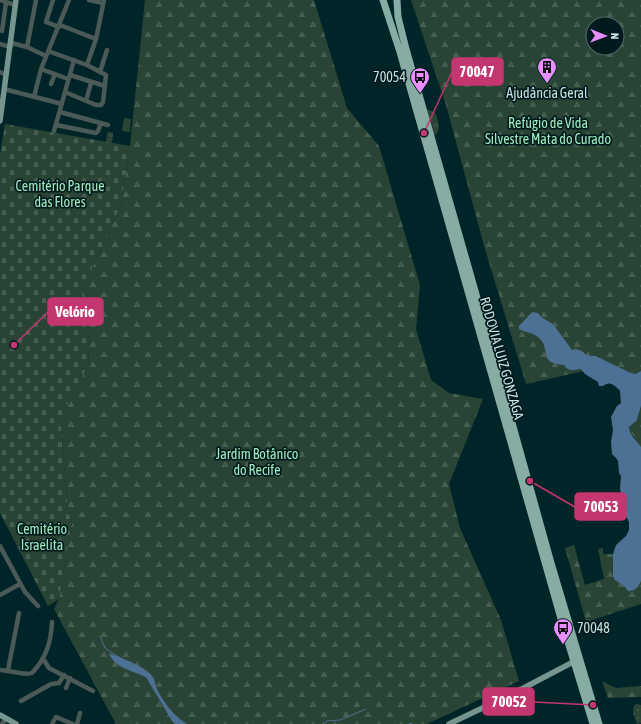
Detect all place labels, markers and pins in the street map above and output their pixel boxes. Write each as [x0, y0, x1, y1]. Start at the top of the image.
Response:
building icon: Ajudância Geral [536, 56, 558, 84]
callout: 70047 [452, 58, 503, 85]
bus stop icon: 70054 [409, 66, 431, 94]
place label: 70054 [373, 69, 406, 85]
place label: Ajudância Geral [506, 85, 588, 101]
callout: Velório [48, 298, 103, 325]
callout: 70053 [575, 493, 626, 520]
bus stop icon: 70048 [552, 617, 574, 645]
place label: 70048 [577, 620, 610, 636]
callout: 70052 [483, 688, 534, 715]

